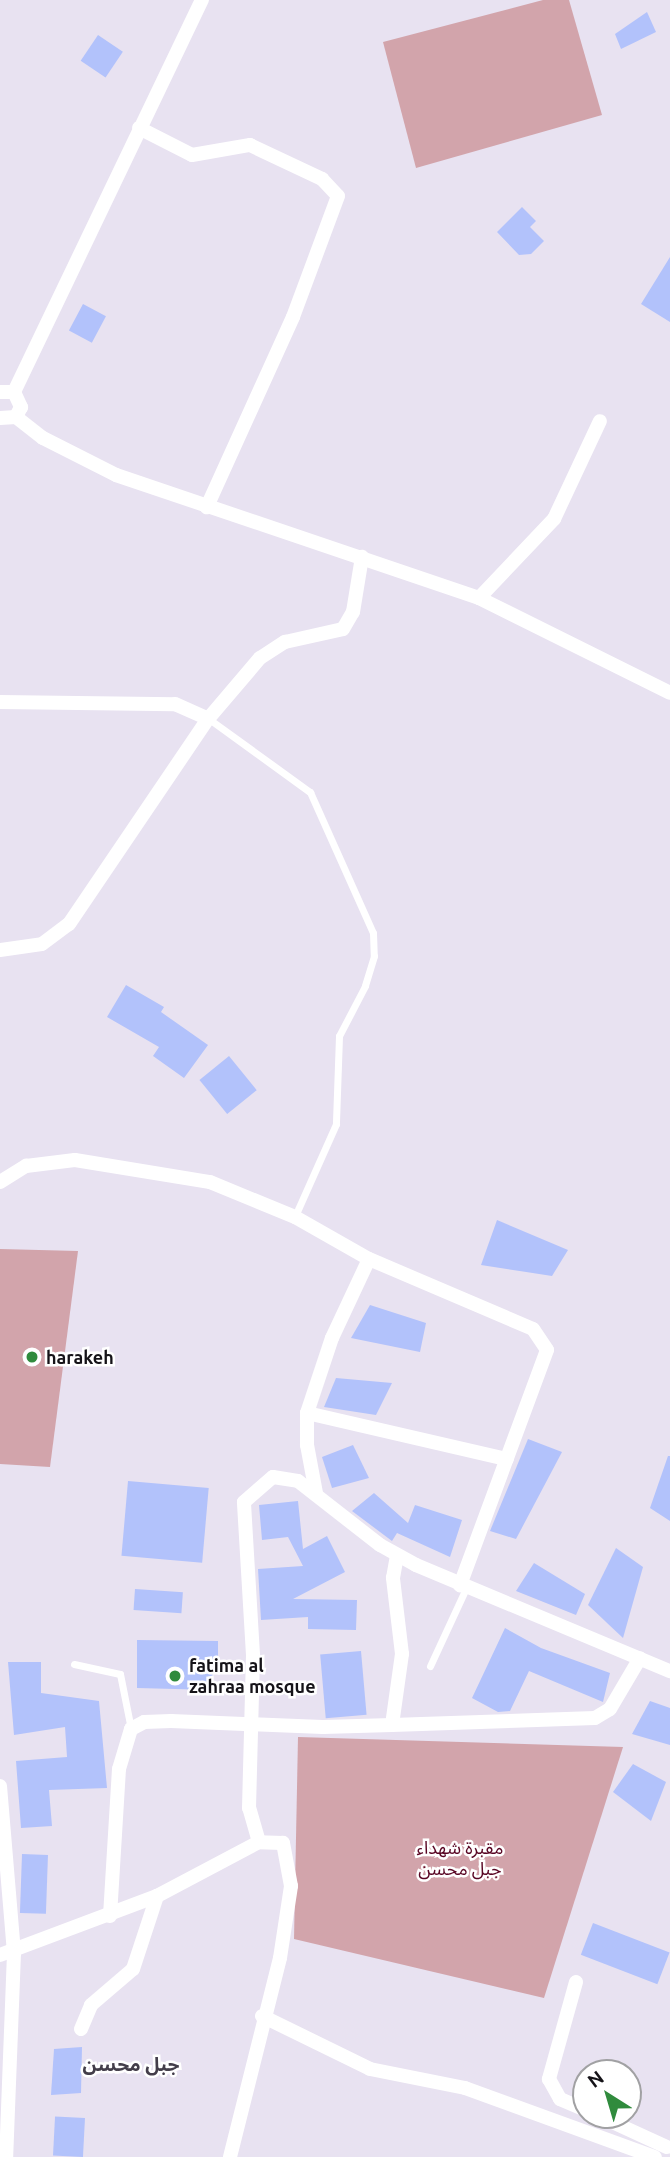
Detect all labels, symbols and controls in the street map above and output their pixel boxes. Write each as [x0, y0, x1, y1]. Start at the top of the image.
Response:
place label: harakeh [46, 1346, 114, 1368]
marker: harakeh [24, 1349, 40, 1365]
place label: fatima al zahraa mosque [189, 1655, 316, 1698]
marker: fatima al zahraa mosque [167, 1668, 183, 1684]
park label: مقبرة شهداء جبل محسن [417, 1837, 503, 1880]
district label: جبل محسن [83, 2054, 179, 2076]
north arrow [572, 2059, 642, 2129]
text: N [583, 2066, 608, 2092]

